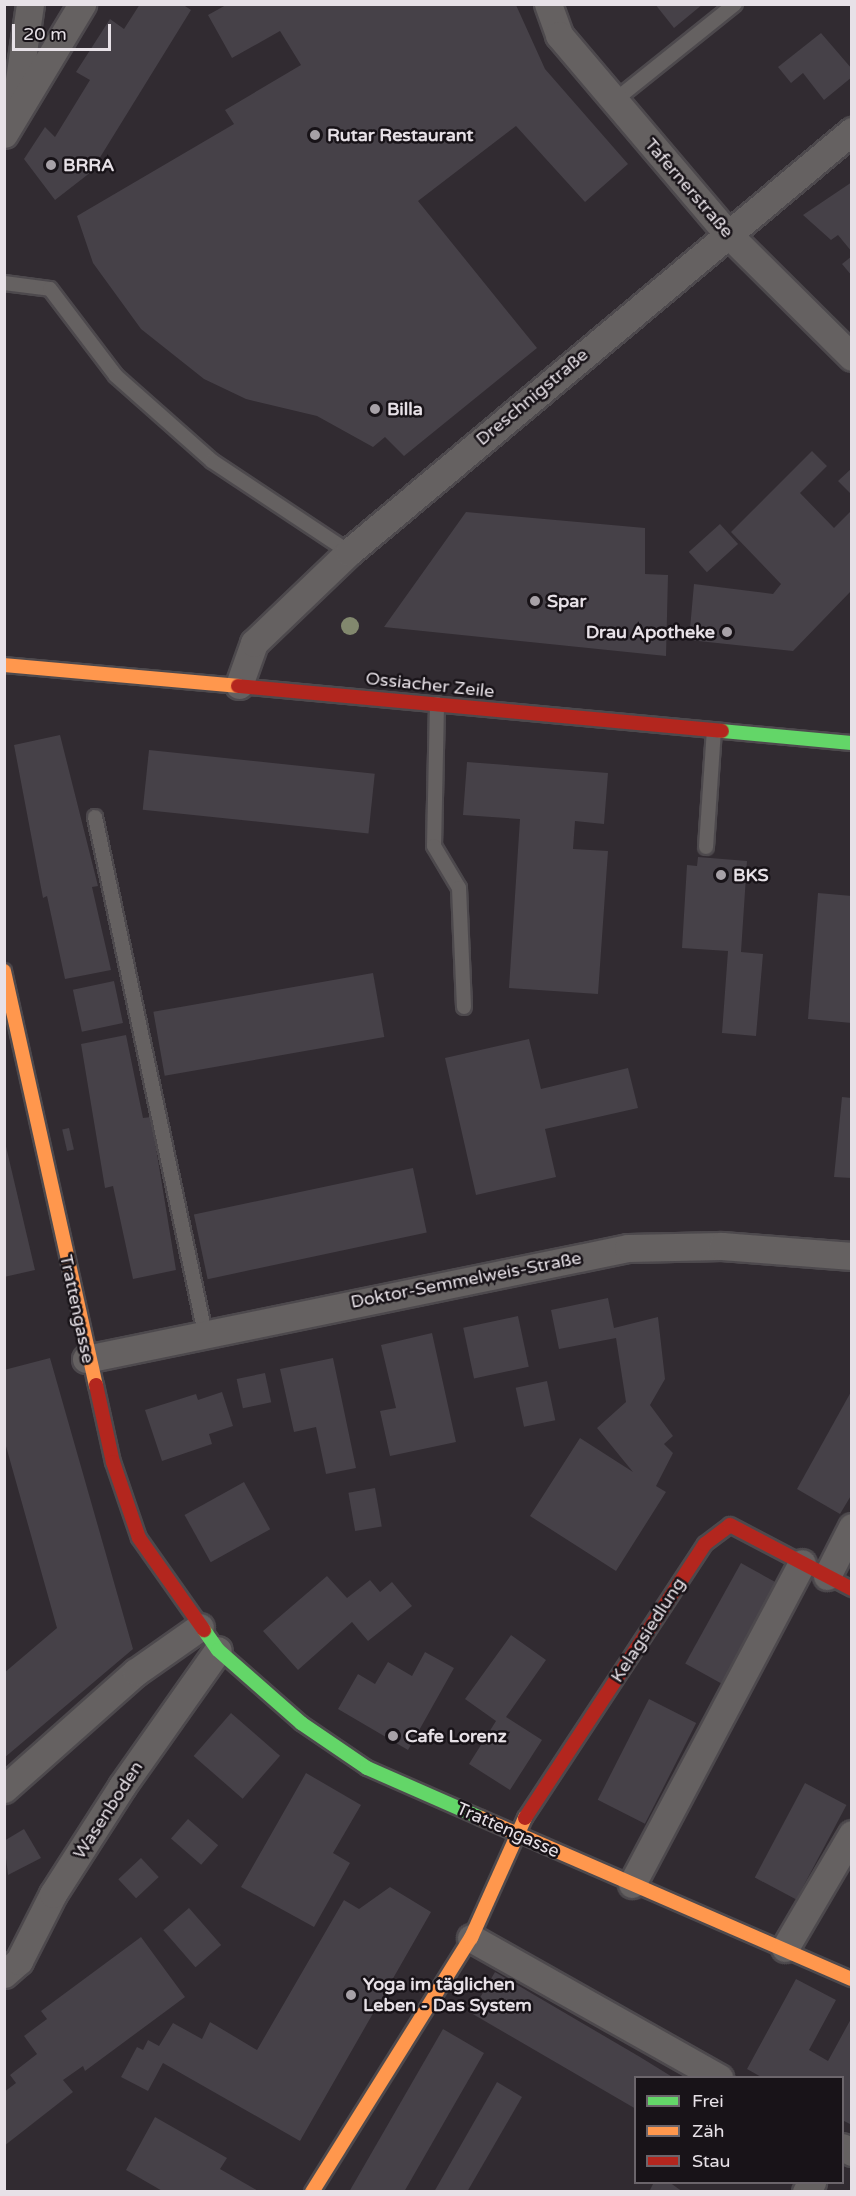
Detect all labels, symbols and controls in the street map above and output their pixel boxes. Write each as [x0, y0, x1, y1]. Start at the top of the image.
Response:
scale bar [15, 12, 114, 50]
text: 20 m [23, 23, 67, 45]
place label: Rutar Restaurant [327, 124, 473, 146]
marker: Rutar Restaurant [308, 128, 322, 142]
street label: Tafernerstraße [640, 134, 738, 242]
place label: BRRA [63, 154, 115, 176]
marker: BRRA [44, 158, 58, 172]
street label: Dreschnigstraße [472, 344, 592, 450]
place label: Billa [387, 398, 423, 420]
marker: Billa [368, 402, 382, 416]
place label: Spar [547, 590, 586, 612]
marker: Spar [528, 594, 542, 608]
place label: Drau Apotheke [586, 621, 715, 643]
marker: Drau Apotheke [720, 625, 734, 639]
street label: Ossiacher Zeile [364, 667, 496, 703]
place label: BKS [733, 864, 769, 886]
marker: BKS [714, 868, 728, 882]
street label: Doktor-Semmelweis-Straße [349, 1247, 583, 1313]
street label: Trattengasse [55, 1253, 99, 1365]
street label: Kelagsiedlung [606, 1574, 690, 1686]
place label: Cafe Lorenz [405, 1725, 507, 1747]
marker: Cafe Lorenz [386, 1729, 400, 1743]
street label: Wasenboden [68, 1757, 148, 1863]
street label: Trattengasse [453, 1798, 563, 1862]
place label: Yoga im täglichen Leben - Das System [363, 1974, 532, 2016]
marker: Yoga im täglichen Leben - Das System [344, 1988, 358, 2002]
legend [634, 2076, 844, 2184]
text: Frei [692, 2090, 724, 2112]
text: Zäh [692, 2120, 725, 2142]
text: Stau [692, 2150, 731, 2172]

